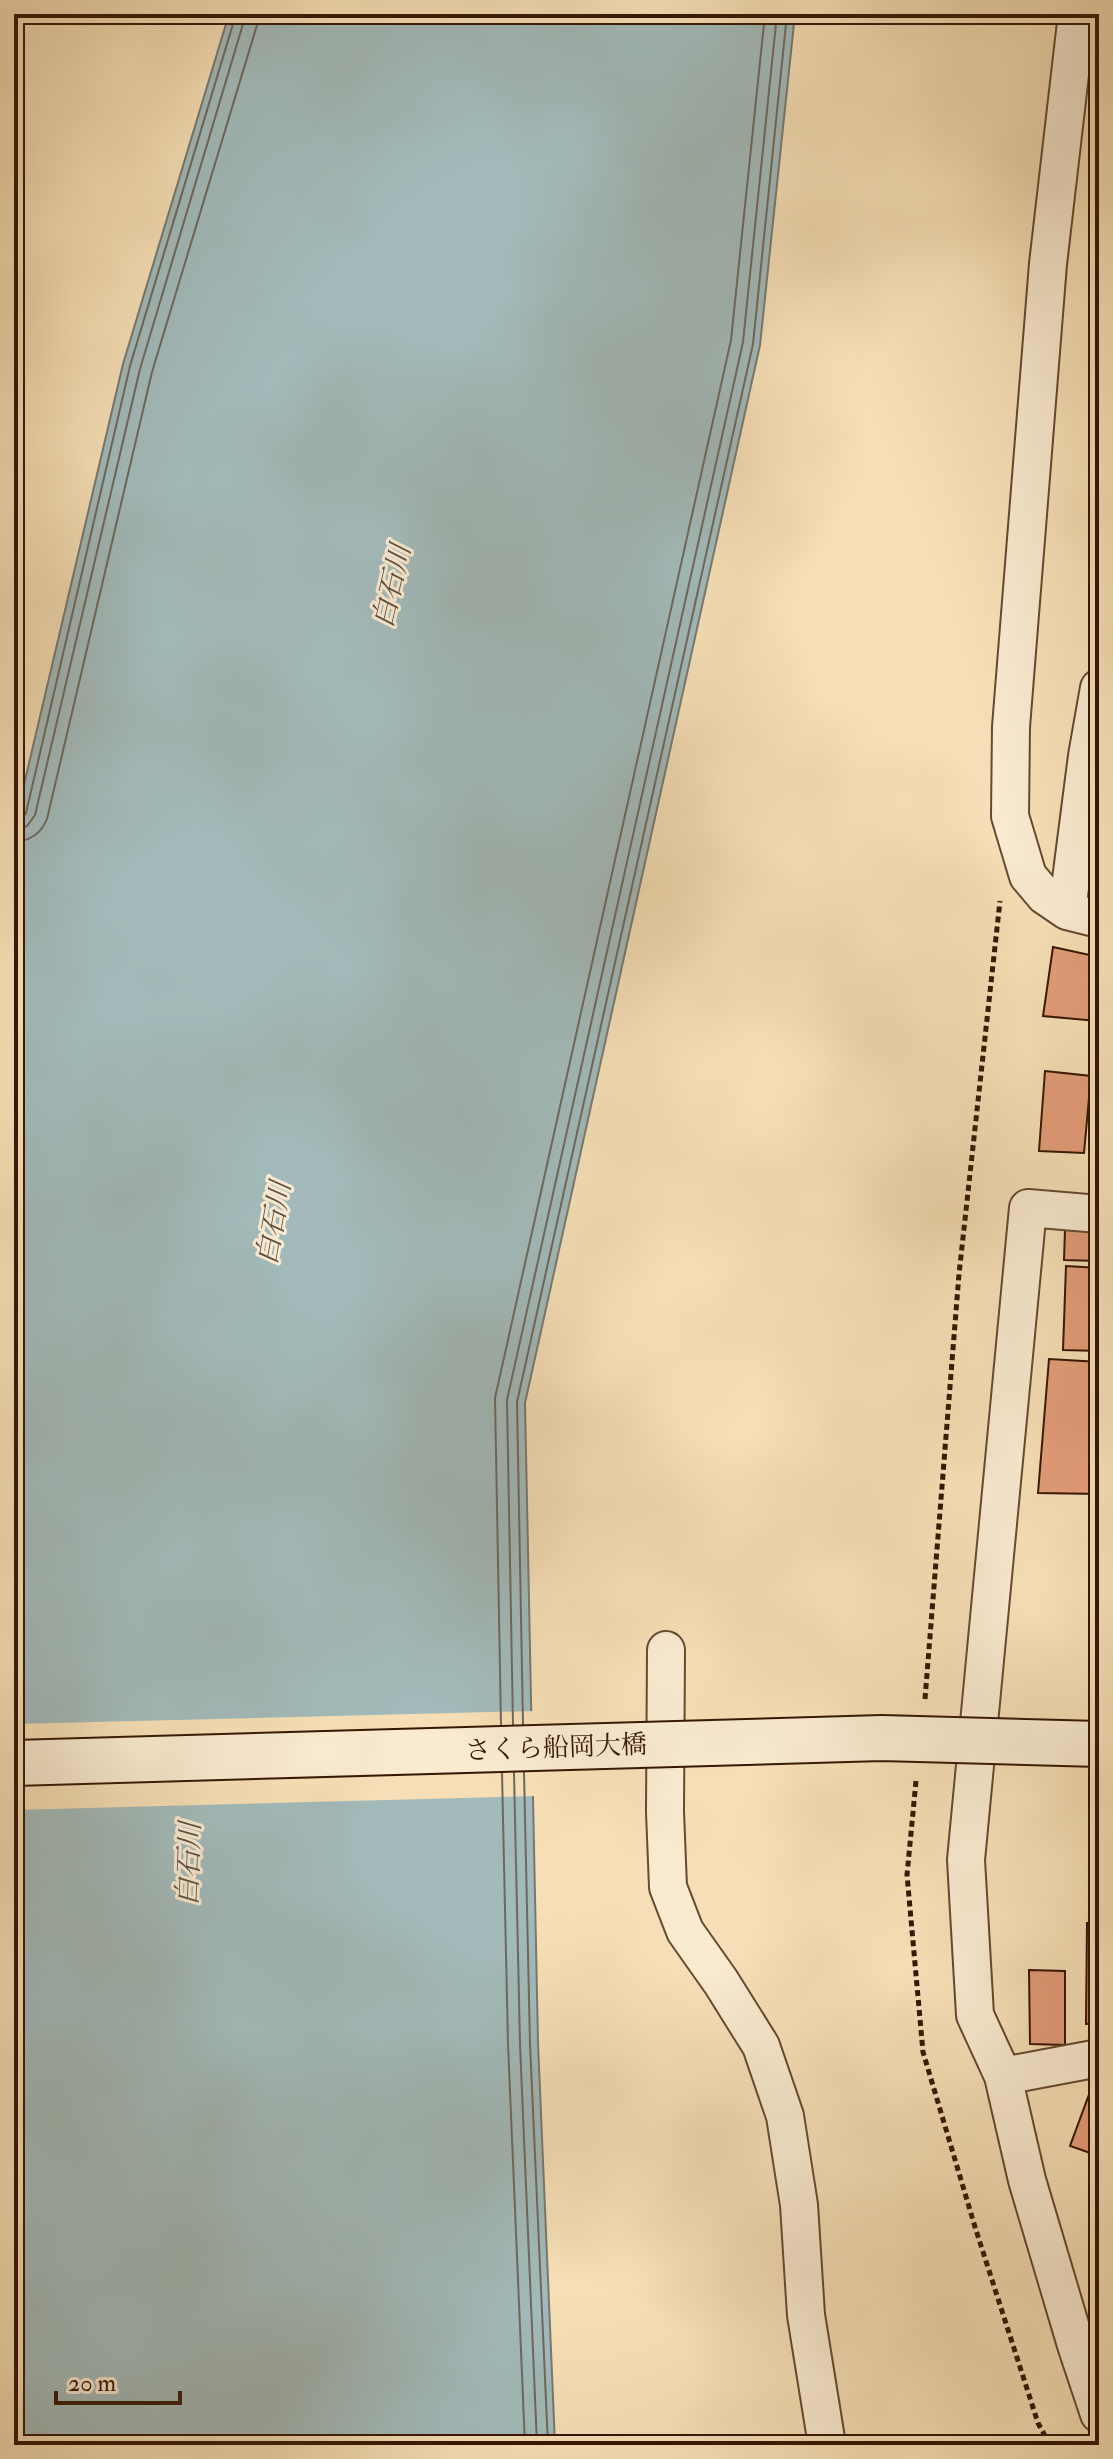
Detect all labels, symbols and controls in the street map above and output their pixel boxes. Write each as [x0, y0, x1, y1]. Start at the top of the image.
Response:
water label: 白石川 [366, 539, 420, 631]
water label: 白石川 [250, 1176, 300, 1268]
street label: さくら船岡大橋 [465, 1729, 648, 1767]
water label: 白石川 [171, 1818, 209, 1907]
scale bar [56, 2355, 180, 2405]
text: 20 m [68, 2368, 117, 2399]

